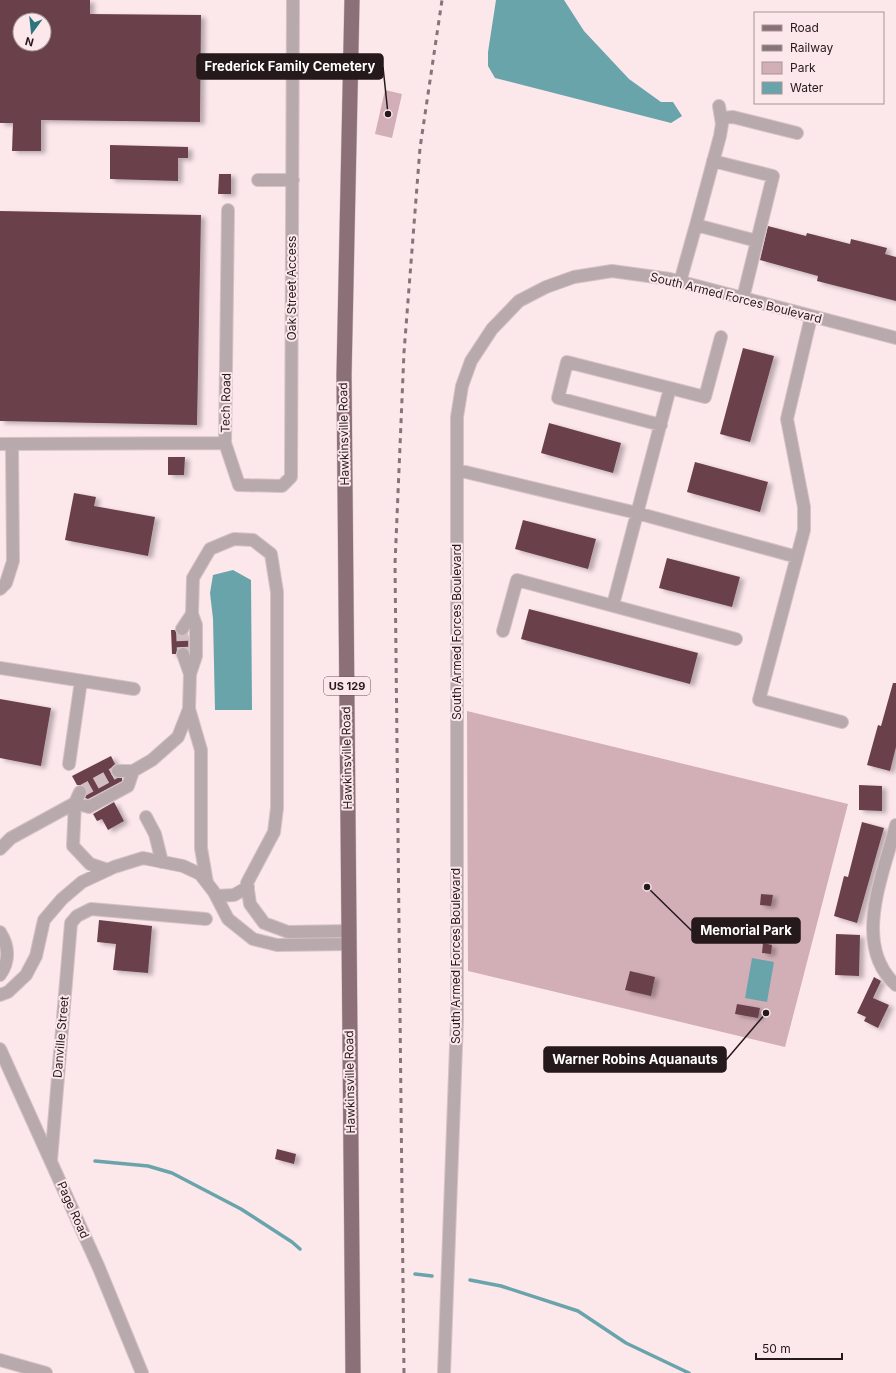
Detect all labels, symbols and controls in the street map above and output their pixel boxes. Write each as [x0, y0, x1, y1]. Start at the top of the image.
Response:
north arrow [12, 12, 52, 52]
legend [754, 12, 884, 104]
text: Road [790, 20, 819, 35]
text: N [24, 34, 35, 50]
text: Railway [790, 40, 834, 55]
callout: Frederick Family Cemetery [197, 54, 383, 79]
text: Frederick Family Cemetery [205, 58, 376, 74]
text: Park [790, 60, 816, 75]
text: Water [790, 80, 824, 95]
street label: Oak Street Access [284, 236, 299, 340]
street label: South Armed Forces Boulevard [649, 269, 823, 326]
street label: Tech Road [217, 373, 234, 433]
street label: Hawkinsville Road [335, 382, 352, 486]
street label: South Armed Forces Boulevard [449, 544, 464, 720]
road number: US 129 [324, 677, 370, 695]
street label: Hawkinsville Road [338, 706, 355, 810]
street label: South Armed Forces Boulevard [448, 868, 463, 1044]
callout: Memorial Park [692, 918, 800, 943]
text: Memorial Park [700, 922, 792, 938]
street label: Danville Street [49, 995, 72, 1078]
street label: Hawkinsville Road [341, 1030, 358, 1134]
callout: Warner Robins Aquanauts [544, 1047, 726, 1072]
text: Warner Robins Aquanauts [552, 1051, 718, 1067]
street label: Page Road [54, 1179, 93, 1241]
scale bar [756, 1335, 842, 1361]
text: 50 m [762, 1341, 791, 1356]

